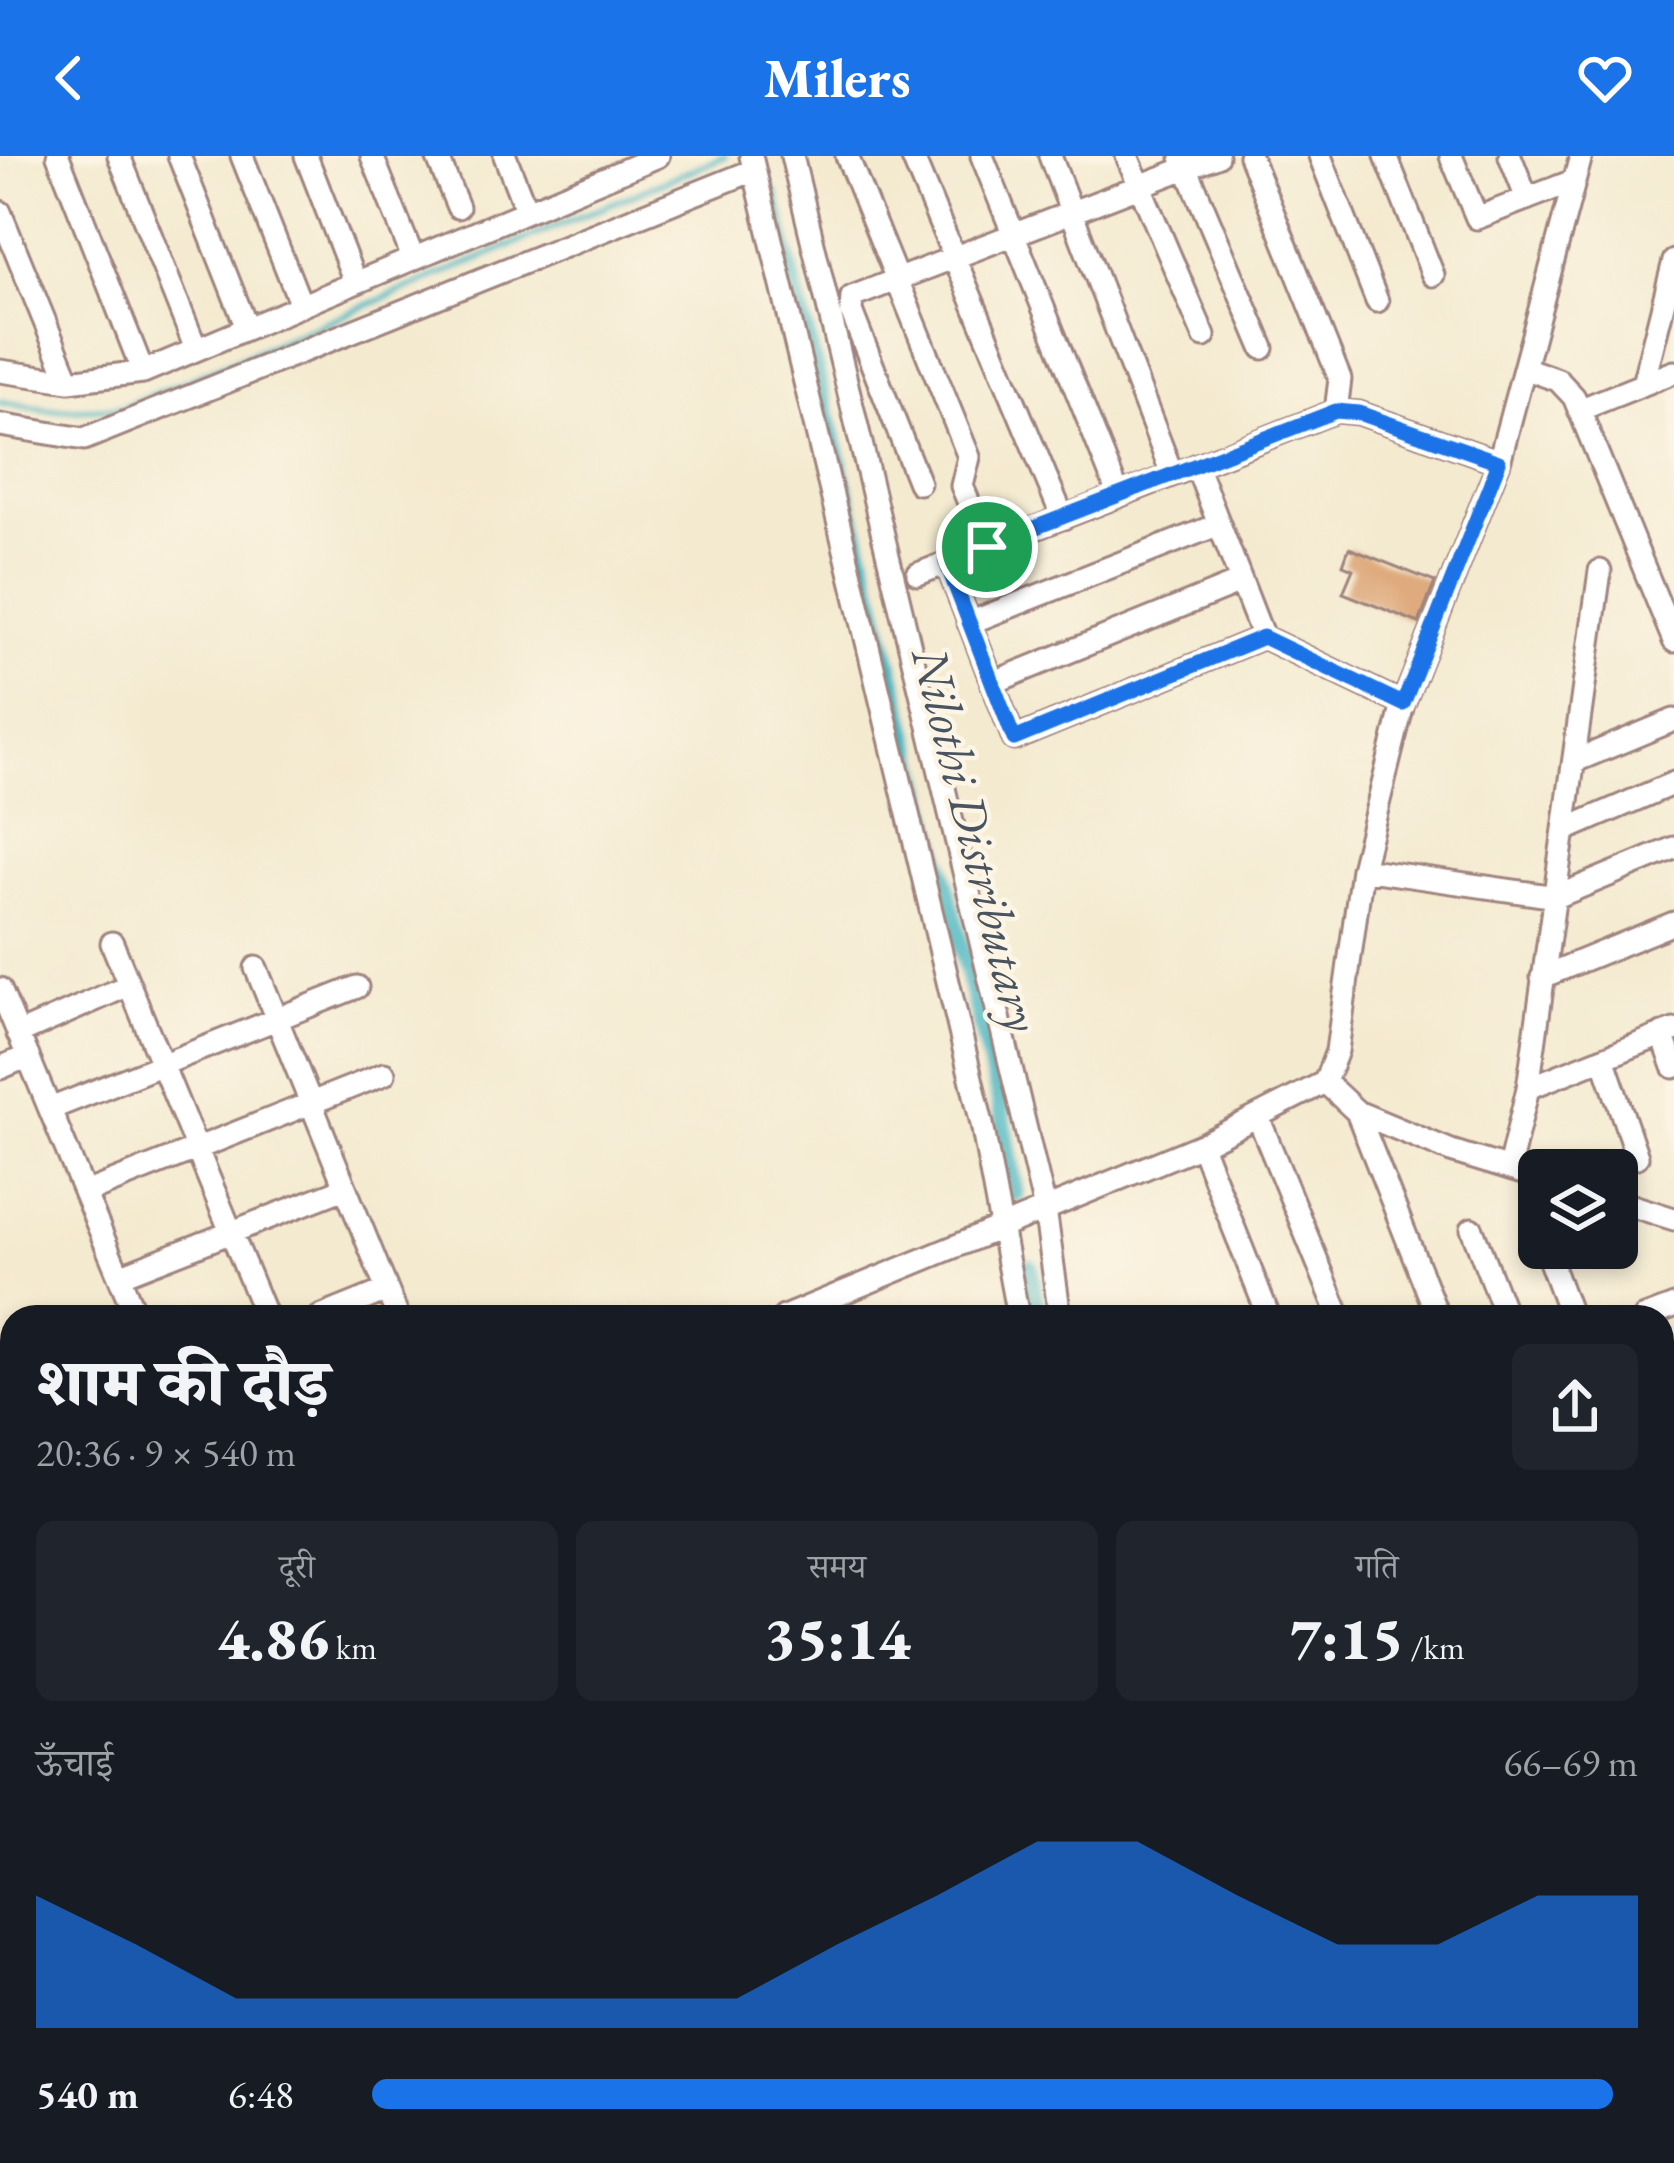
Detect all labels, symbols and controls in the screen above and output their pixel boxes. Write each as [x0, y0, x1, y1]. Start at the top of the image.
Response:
text: Milers [763, 43, 911, 113]
icon: back [36, 45, 102, 111]
icon: heart [1572, 45, 1638, 111]
pin [936, 496, 1038, 598]
icon: arrive [954, 514, 1020, 580]
water label: Nilothi Distributary [897, 639, 1057, 1039]
map controls [1518, 1149, 1638, 1269]
button: layers [1518, 1149, 1638, 1269]
text: शाम की दौड़ [36, 1339, 329, 1425]
button: share [1512, 1344, 1638, 1470]
text: 20:36 · 9 × 540 m [36, 1427, 296, 1478]
text: दूरी [279, 1545, 315, 1588]
text: समय [808, 1545, 866, 1588]
text: गति [1355, 1545, 1399, 1588]
text: 4.86 [217, 1599, 329, 1677]
text: 35:14 [764, 1599, 910, 1677]
text: 7:15 [1289, 1599, 1404, 1677]
text: km [329, 1626, 377, 1669]
text: /km [1404, 1626, 1465, 1669]
text: ऊँचाई [36, 1737, 113, 1788]
text: 66–69 m [1504, 1737, 1638, 1788]
text: 540 m [36, 2069, 139, 2120]
text: 6:48 [228, 2069, 294, 2120]

